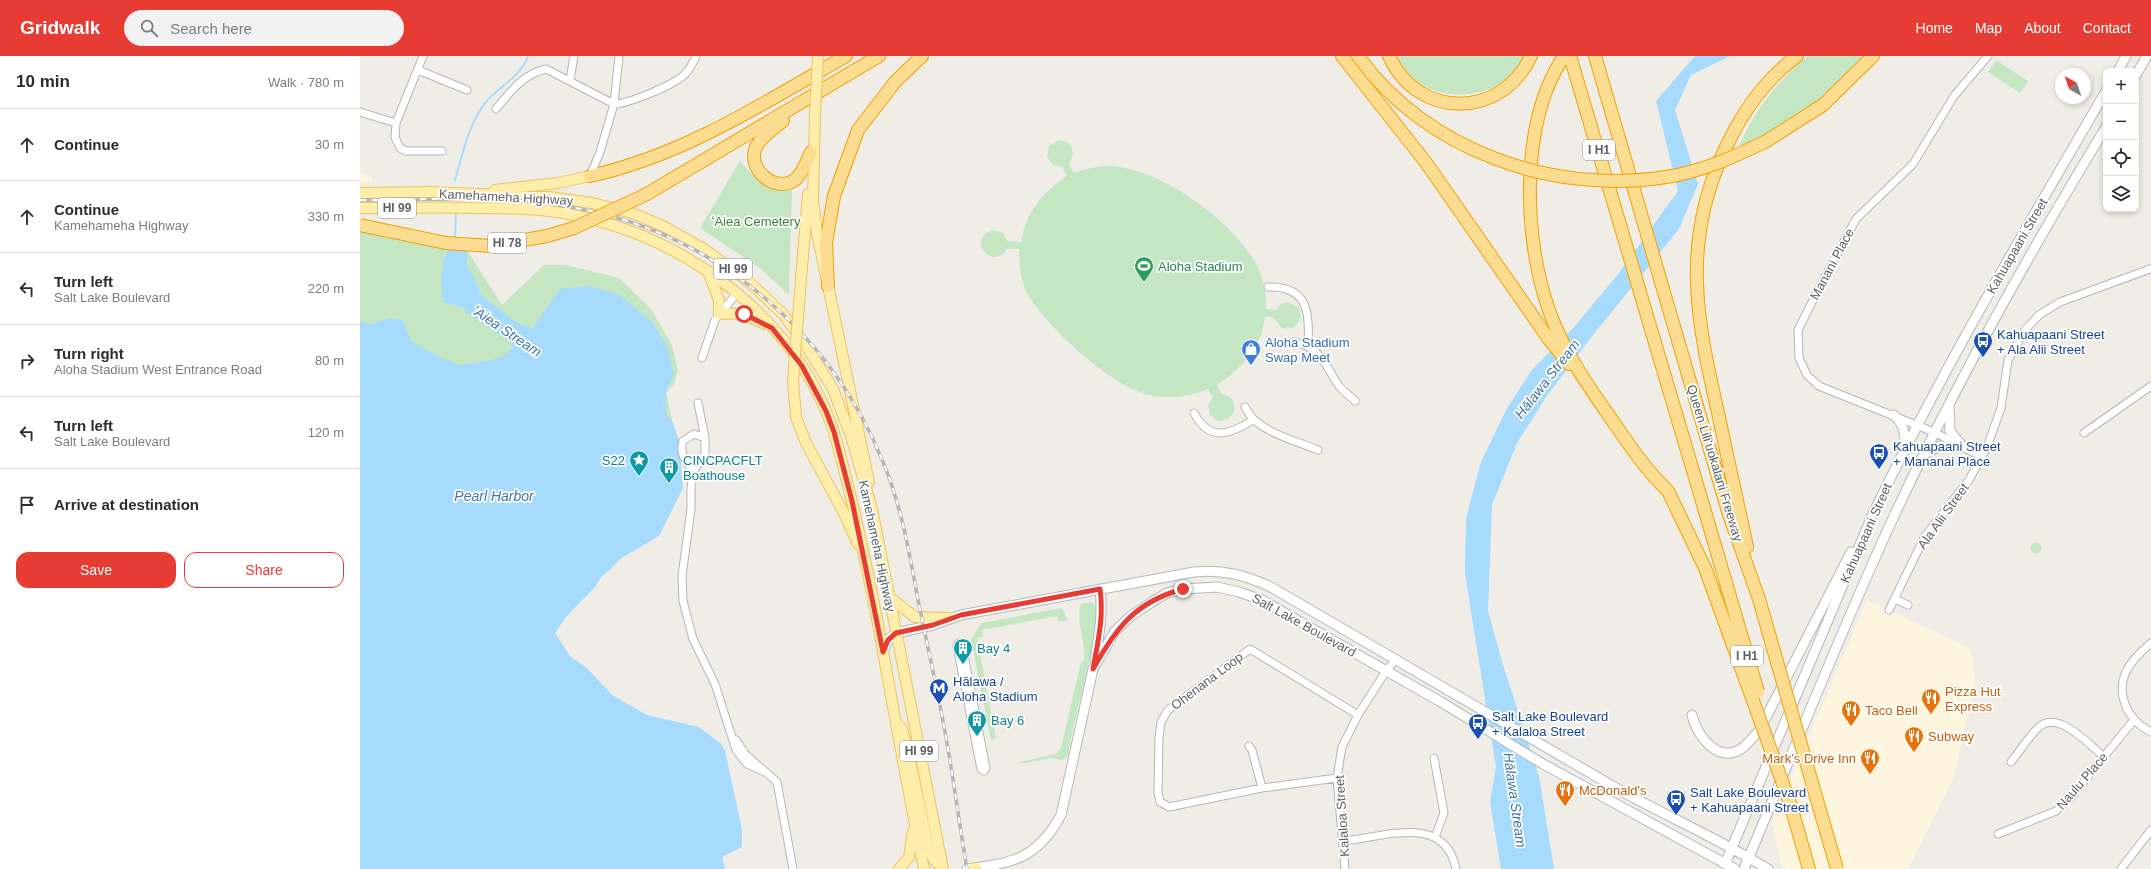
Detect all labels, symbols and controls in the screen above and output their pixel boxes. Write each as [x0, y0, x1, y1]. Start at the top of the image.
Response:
search box [124, 10, 404, 46]
text: Gridwalk [20, 17, 100, 38]
icon: search [138, 17, 160, 39]
text: Search here [170, 20, 252, 37]
text: Home [1916, 20, 1953, 36]
text: Map [1975, 20, 2002, 36]
text: About [2024, 20, 2061, 36]
text: Contact [2083, 20, 2131, 36]
north arrow [2055, 68, 2091, 104]
map controls [2103, 68, 2139, 212]
button: + [2103, 68, 2139, 104]
text: 10 min [16, 72, 70, 91]
text: Walk · 780 m [268, 75, 344, 90]
button: − [2103, 104, 2139, 140]
icon: ahead [16, 134, 38, 156]
text: Continue [54, 136, 119, 153]
text: 30 m [315, 137, 344, 152]
road number: I H1 [1583, 140, 1615, 160]
button: locate [2103, 140, 2139, 176]
button: layers [2103, 176, 2139, 212]
street label: Kamehameha Highway [438, 186, 574, 208]
street label: Kahuapaani Street [1984, 195, 2051, 296]
road number: HI 99 [378, 198, 416, 218]
text: Continue [54, 201, 119, 218]
icon: ahead [16, 206, 38, 228]
text: 330 m [308, 209, 344, 224]
park label: ʻAiea Cemetery [712, 214, 801, 229]
text: Kamehameha Highway [54, 218, 188, 233]
street label: Manani Place [1807, 226, 1857, 302]
road number: HI 78 [488, 233, 526, 253]
sports icon: Aloha Stadium [1133, 255, 1155, 283]
road number: HI 99 [714, 259, 752, 279]
place label: Aloha Stadium [1158, 259, 1243, 274]
text: Turn left [54, 273, 113, 290]
icon: left [16, 278, 38, 300]
text: 220 m [308, 281, 344, 296]
text: Salt Lake Boulevard [54, 290, 170, 305]
water label: ʻAiea Stream [469, 302, 545, 360]
route start [735, 305, 753, 323]
place label: Kahuapaani Street + Ala Alii Street [1997, 327, 2105, 357]
bus stop icon: Kahuapaani Street + Ala Alii Street [1972, 330, 1994, 358]
place label: Aloha Stadium Swap Meet [1265, 335, 1350, 365]
water label: Hālawa Stream [1511, 336, 1583, 422]
shop icon: Aloha Stadium Swap Meet [1240, 338, 1262, 366]
text: Turn right [54, 345, 124, 362]
icon: right [16, 350, 38, 372]
text: 80 m [315, 353, 344, 368]
text: Aloha Stadium West Entrance Road [54, 362, 262, 377]
street label: Queen Liliʻuokalani Freeway [1684, 383, 1746, 544]
text: Turn left [54, 417, 113, 434]
icon: left [16, 422, 38, 444]
text: 120 m [308, 425, 344, 440]
text: Salt Lake Boulevard [54, 434, 170, 449]
place label: Kahuapaani Street + Mananai Place [1893, 439, 2001, 469]
bus stop icon: Kahuapaani Street + Mananai Place [1868, 442, 1890, 470]
place icon: S22 [628, 449, 650, 477]
place label: S22 [602, 453, 625, 468]
place label: CINCPACFLT Boathouse [683, 453, 763, 483]
building icon: CINCPACFLT Boathouse [658, 456, 680, 484]
street label: Kamehameha Highway [856, 479, 898, 614]
street label: Kahuapaani Street [1837, 480, 1895, 585]
street label: Ala Alii Street [1914, 480, 1972, 552]
water label: Pearl Harbor [454, 488, 535, 504]
icon: arrive [16, 494, 38, 516]
text: Arrive at destination [54, 496, 199, 513]
button: Save [16, 552, 176, 588]
button: Share [184, 552, 344, 588]
route end [1174, 580, 1192, 598]
street label: Salt Lake Boulevard [1249, 590, 1359, 660]
building icon: Bay 4 [952, 637, 974, 665]
place label: Bay 4 [977, 641, 1010, 656]
road number: I H1 [1731, 646, 1763, 666]
street label: Ohenana Loop [1168, 649, 1246, 713]
place label: Hālawa / Aloha Stadium [953, 674, 1038, 704]
metro station icon: Hālawa / Aloha Stadium [928, 677, 950, 705]
place label: Pizza Hut Express [1945, 684, 2001, 714]
restaurant icon: Pizza Hut Express [1920, 687, 1942, 715]
restaurant icon: Taco Bell [1840, 699, 1862, 727]
place label: Taco Bell [1865, 703, 1918, 718]
building icon: Bay 6 [966, 709, 988, 737]
place label: Salt Lake Boulevard + Kalaloa Street [1492, 709, 1608, 739]
bus stop icon: Salt Lake Boulevard + Kalaloa Street [1467, 712, 1489, 740]
place label: Bay 6 [991, 713, 1024, 728]
restaurant icon: Subway [1903, 725, 1925, 753]
place label: Subway [1928, 729, 1975, 744]
road number: HI 99 [900, 741, 938, 761]
restaurant icon: Mark’s Drive Inn [1859, 747, 1881, 775]
street label: Naulu Place [2053, 750, 2111, 812]
place label: Mark’s Drive Inn [1762, 751, 1856, 766]
water label: Hālawa Stream [1500, 752, 1530, 849]
street label: Kalaloa Street [1332, 774, 1352, 857]
restaurant icon: McDonald's [1554, 779, 1576, 807]
place label: McDonald's [1579, 783, 1647, 798]
place label: Salt Lake Boulevard + Kahuapaani Street [1690, 785, 1809, 815]
bus stop icon: Salt Lake Boulevard + Kahuapaani Street [1665, 788, 1687, 816]

